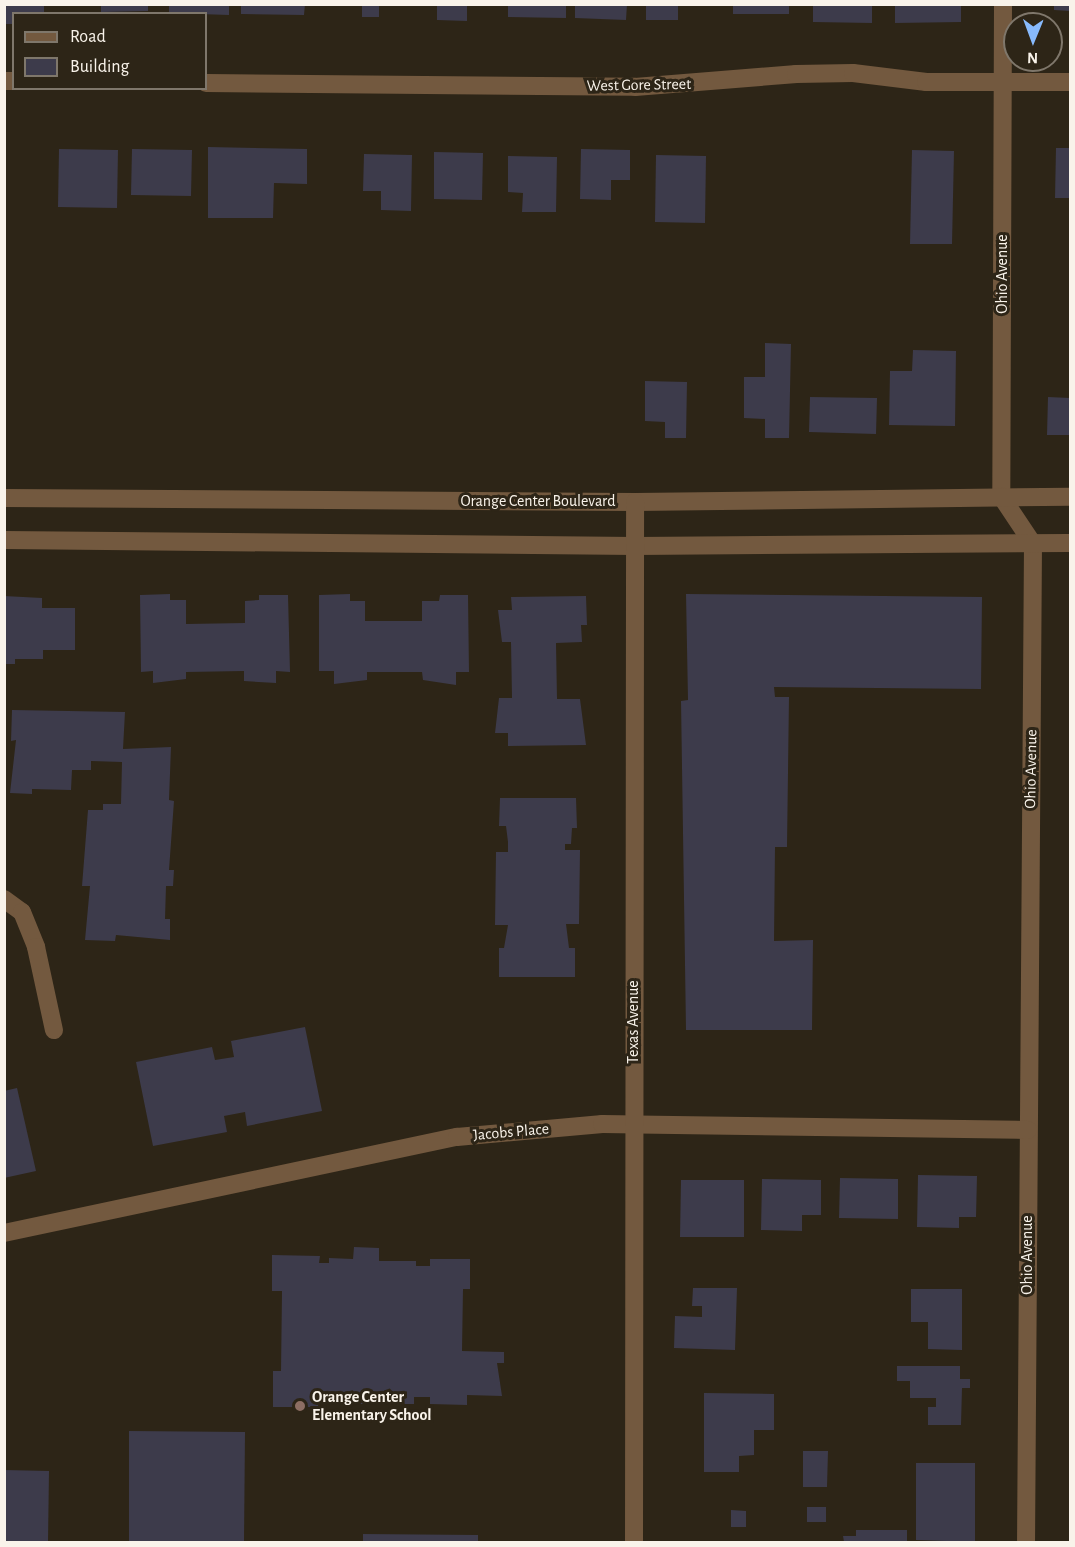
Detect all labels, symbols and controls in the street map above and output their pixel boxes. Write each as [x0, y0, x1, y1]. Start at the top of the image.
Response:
legend [12, 12, 207, 90]
north arrow [1003, 12, 1063, 72]
text: Road [70, 28, 106, 46]
text: N [1027, 50, 1038, 66]
text: Building [70, 58, 129, 76]
street label: West Gore Street [587, 74, 691, 96]
street label: Ohio Avenue [992, 234, 1012, 314]
street label: Orange Center Boulevard [460, 491, 616, 511]
street label: Ohio Avenue [1021, 729, 1041, 809]
street label: Texas Avenue [623, 980, 643, 1064]
street label: Jacobs Place [472, 1119, 550, 1145]
street label: Ohio Avenue [1017, 1215, 1037, 1295]
place label: Orange Center Elementary School [312, 1387, 432, 1425]
marker: Orange Center Elementary School [293, 1399, 307, 1413]

